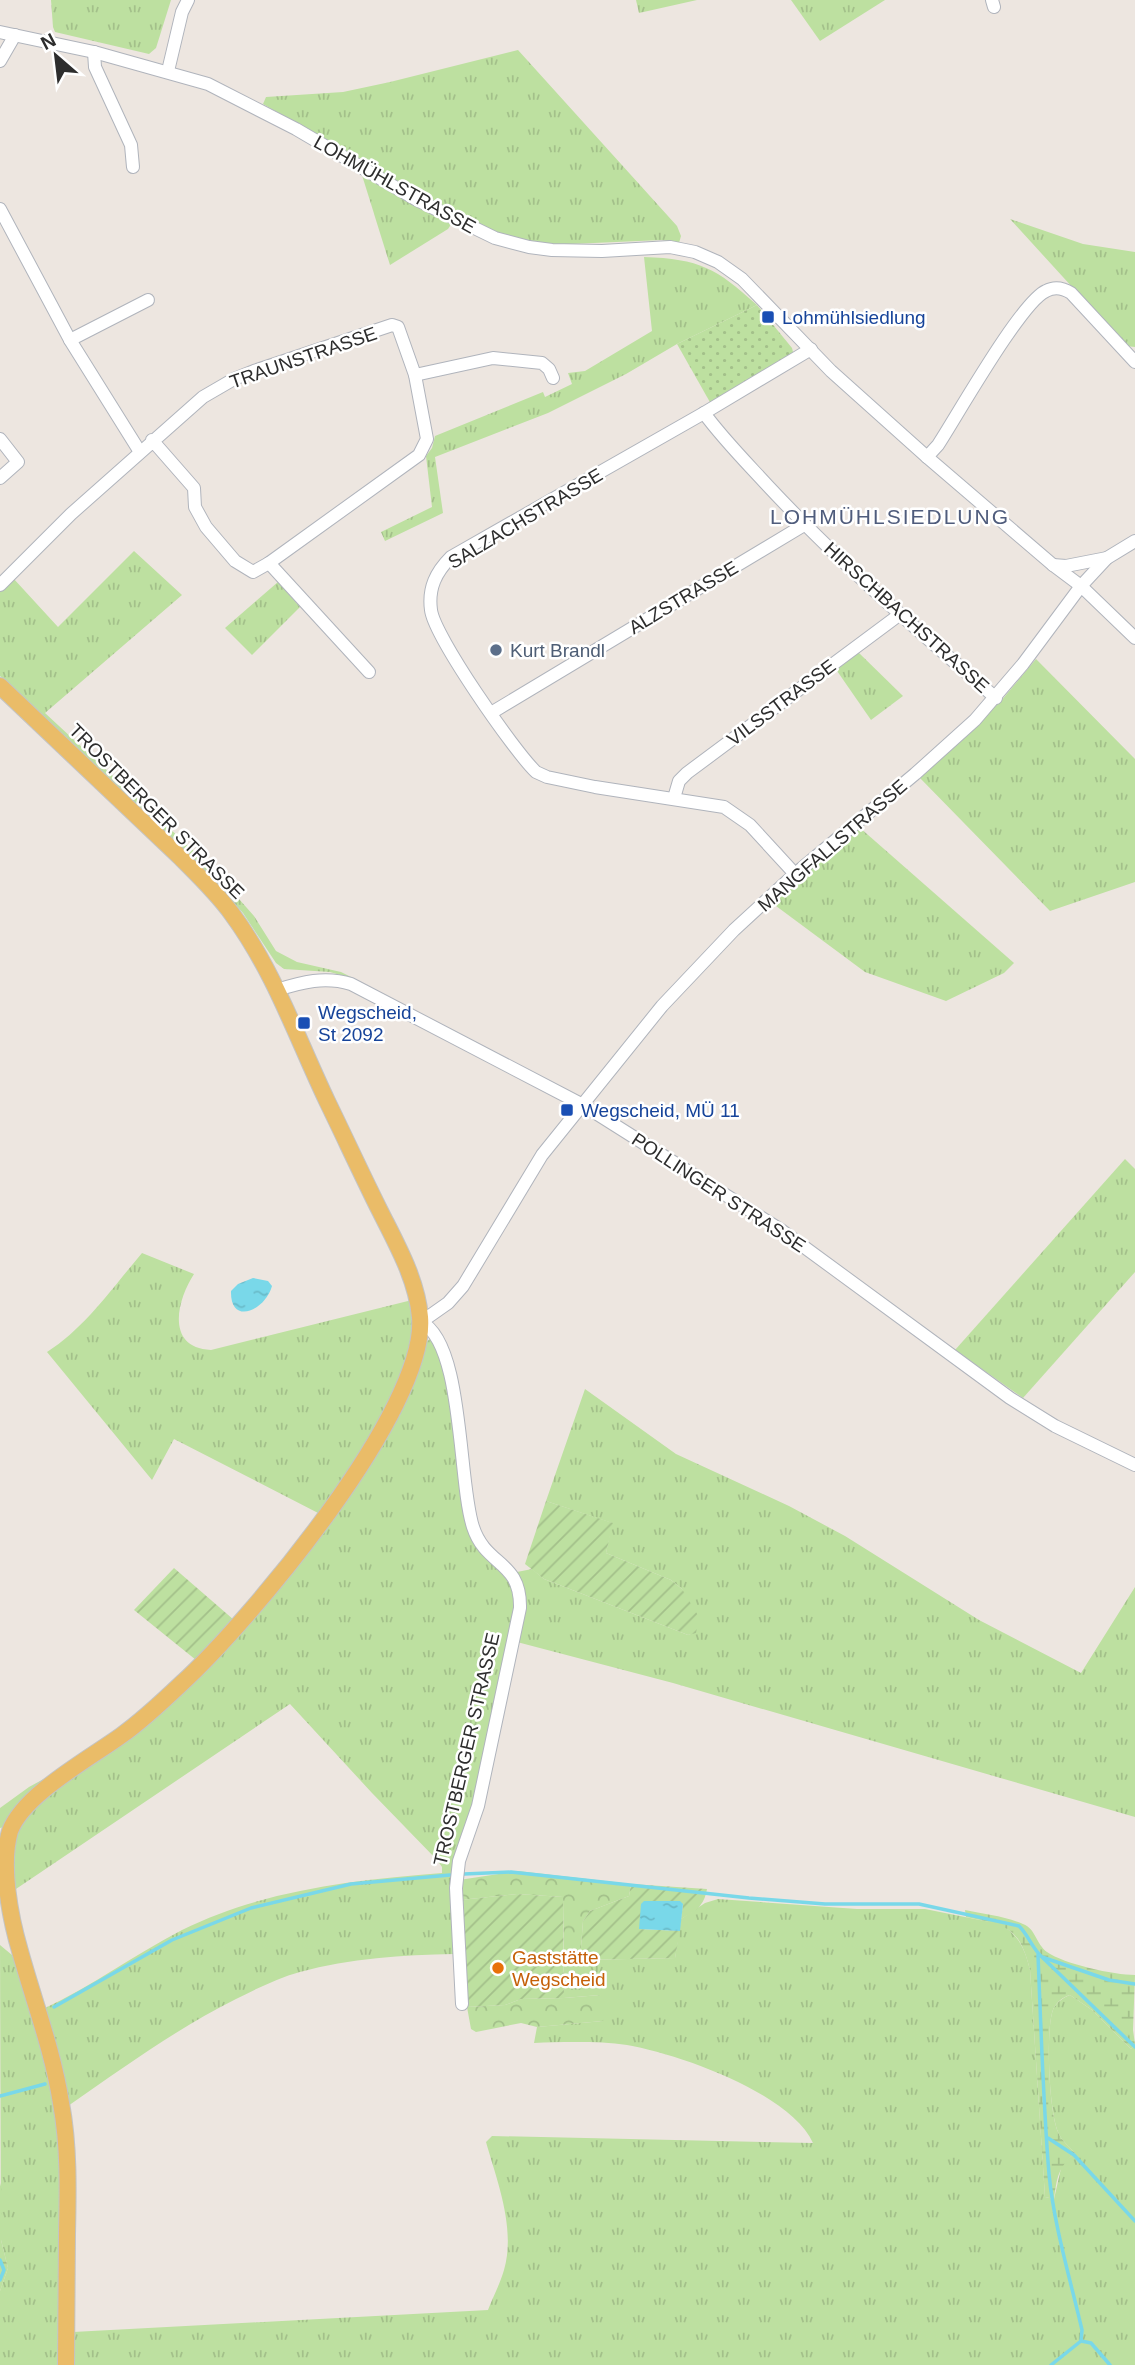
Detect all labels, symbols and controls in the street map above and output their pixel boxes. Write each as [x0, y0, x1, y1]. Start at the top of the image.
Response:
north arrow [21, 21, 91, 91]
text: N [37, 29, 59, 54]
street label: LOHMÜHLSTRASSE [310, 131, 479, 238]
place label: Lohmühlsiedlung [782, 307, 926, 328]
marker: Lohmühlsiedlung [760, 309, 776, 325]
street label: TRAUNSTRASSE [227, 322, 379, 392]
street label: SALZACHSTRASSE [444, 464, 606, 573]
district label: LOHMÜHLSIEDLUNG [770, 505, 1010, 528]
street label: HIRSCHBACHSTRASSE [820, 538, 993, 697]
street label: ALZSTRASSE [625, 557, 742, 638]
place label: Kurt Brandl [510, 640, 605, 661]
marker: Kurt Brandl [488, 642, 504, 658]
street label: VILSSTRASSE [723, 655, 839, 750]
street label: TROSTBERGER STRASSE [65, 720, 248, 903]
street label: MANGFALLSTRASSE [754, 775, 911, 916]
place label: Wegscheid, St 2092 [318, 1002, 417, 1045]
marker: Wegscheid, St 2092 [296, 1015, 312, 1031]
place label: Wegscheid, MÜ 11 [581, 1100, 740, 1121]
marker: Wegscheid, MÜ 11 [559, 1102, 575, 1118]
street label: POLLINGER STRASSE [628, 1128, 809, 1256]
street label: TROSTBERGER STRASSE [429, 1631, 504, 1868]
place label: Gaststätte Wegscheid [512, 1947, 606, 1990]
marker: Gaststätte Wegscheid [490, 1960, 506, 1976]

